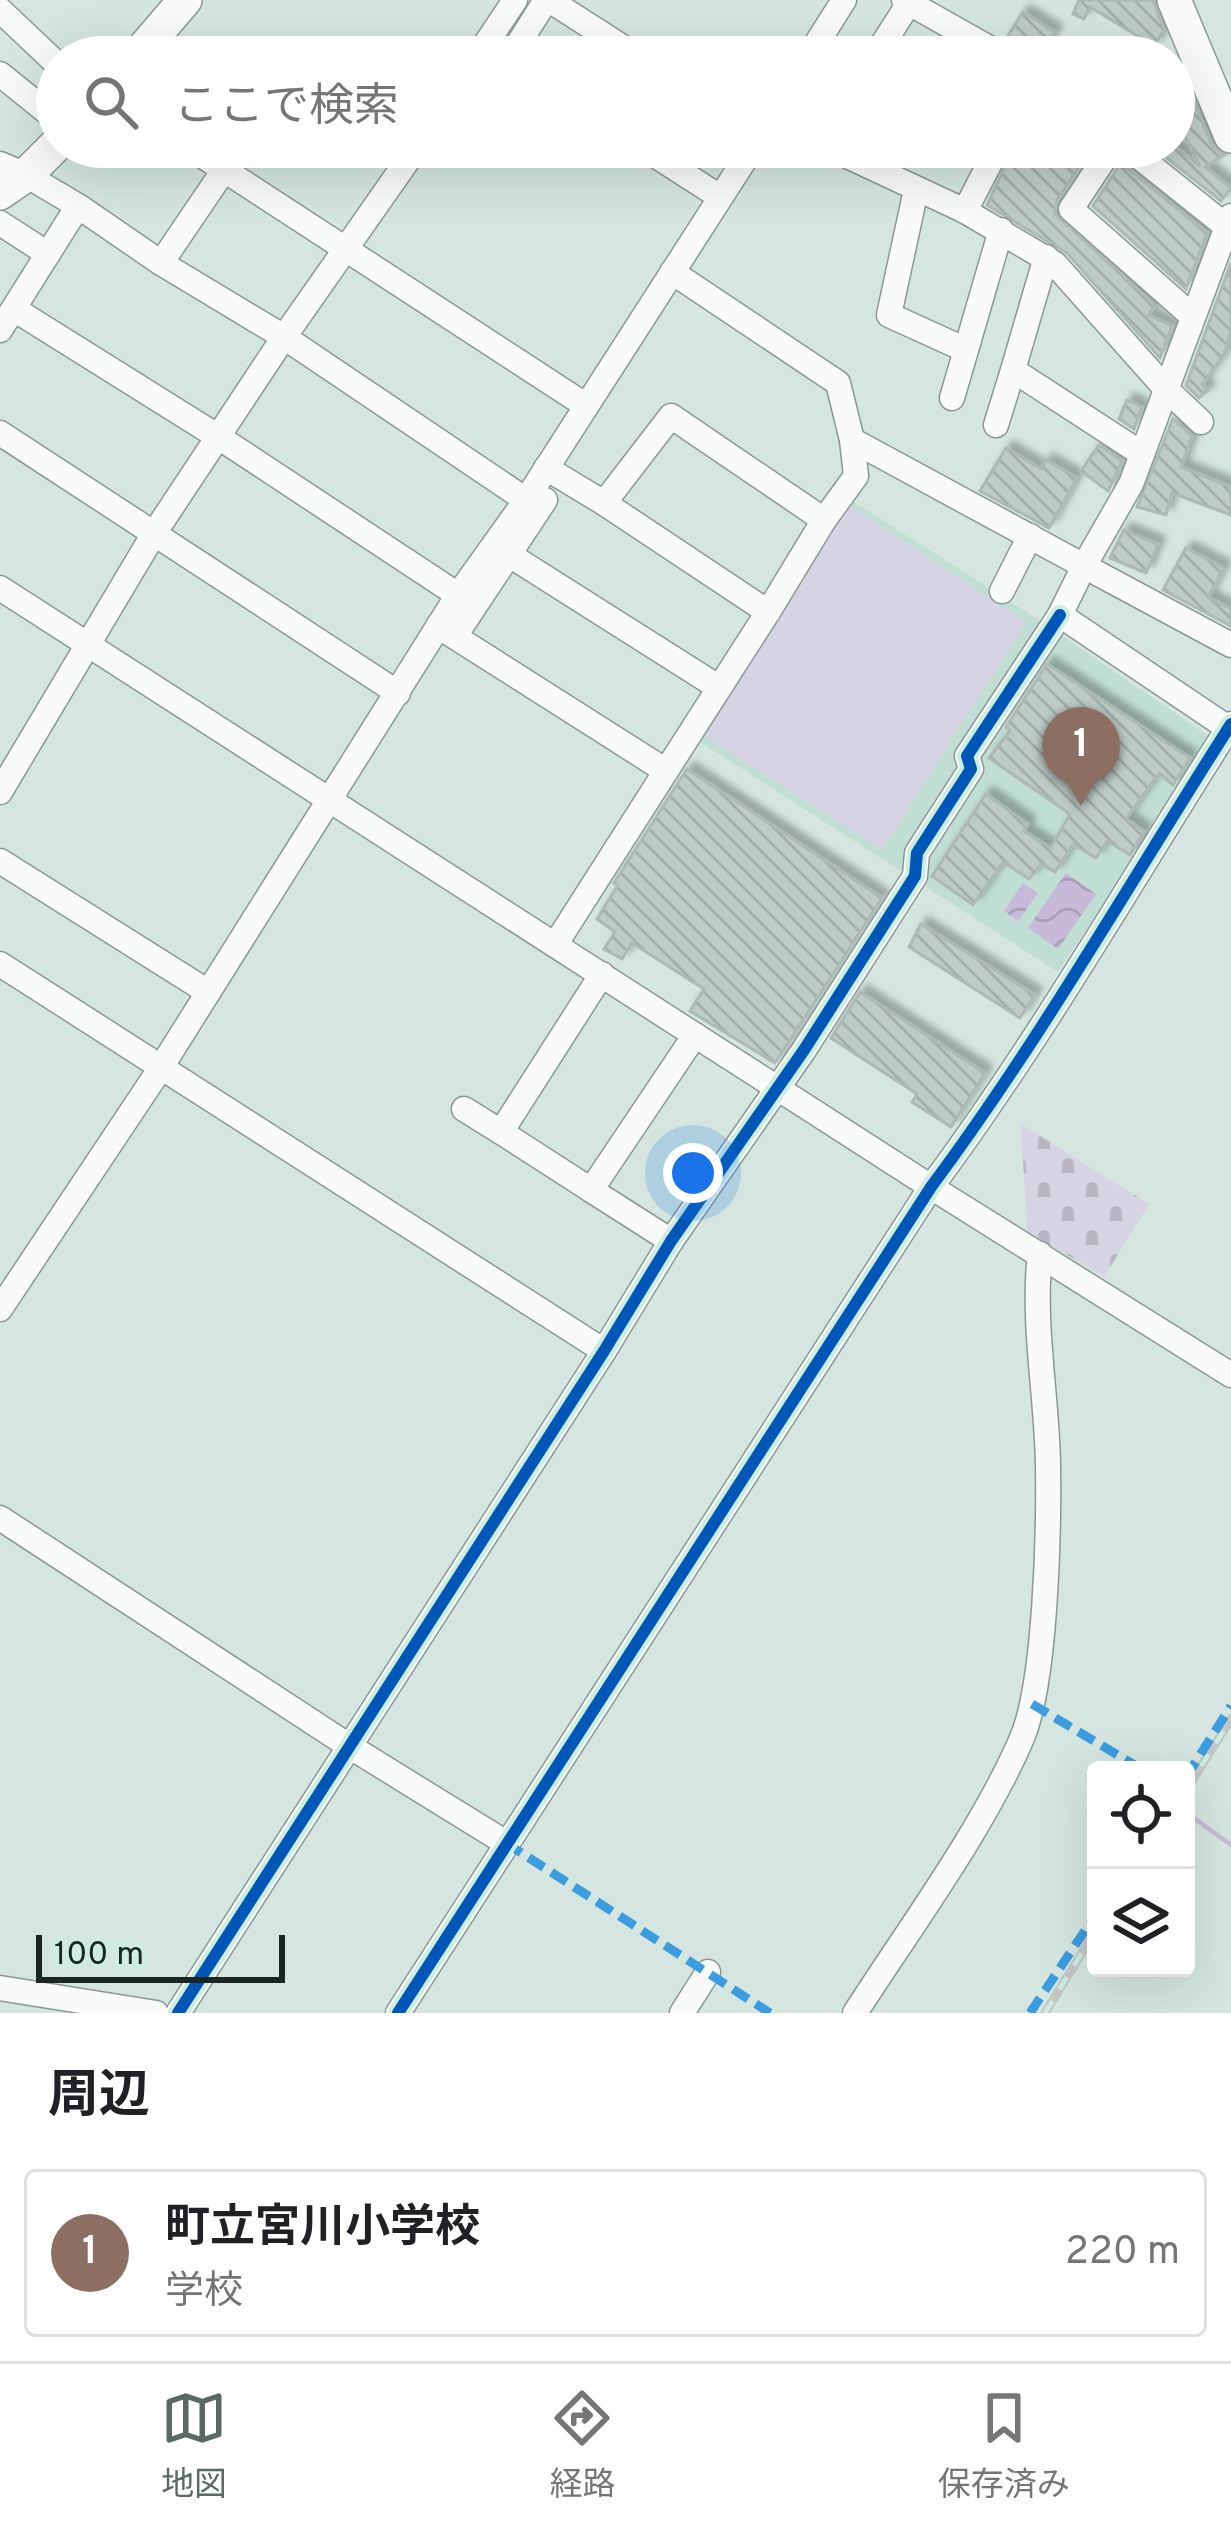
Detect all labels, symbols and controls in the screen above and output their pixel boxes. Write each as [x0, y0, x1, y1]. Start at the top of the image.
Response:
search box [36, 36, 1195, 168]
icon: search [78, 69, 144, 135]
text: ここで検索 [174, 80, 399, 137]
pin: 1 [1042, 707, 1120, 806]
your location [663, 1143, 723, 1203]
map controls [1087, 1761, 1195, 1977]
button: locate [1087, 1761, 1195, 1869]
button: layers [1087, 1869, 1195, 1977]
scale bar [36, 1929, 285, 1982]
text: 100 m [54, 1935, 144, 1977]
text: 周辺 [48, 2066, 150, 2131]
text: 町立宮川小学校 [165, 2201, 480, 2258]
text: 1 [82, 2229, 98, 2278]
text: 220 m [1065, 2229, 1180, 2278]
text: 学校 [165, 2269, 243, 2318]
tab: 地図 [161, 2385, 227, 2508]
tab: 経路 [549, 2385, 615, 2508]
tab: 保存済み [938, 2385, 1070, 2508]

